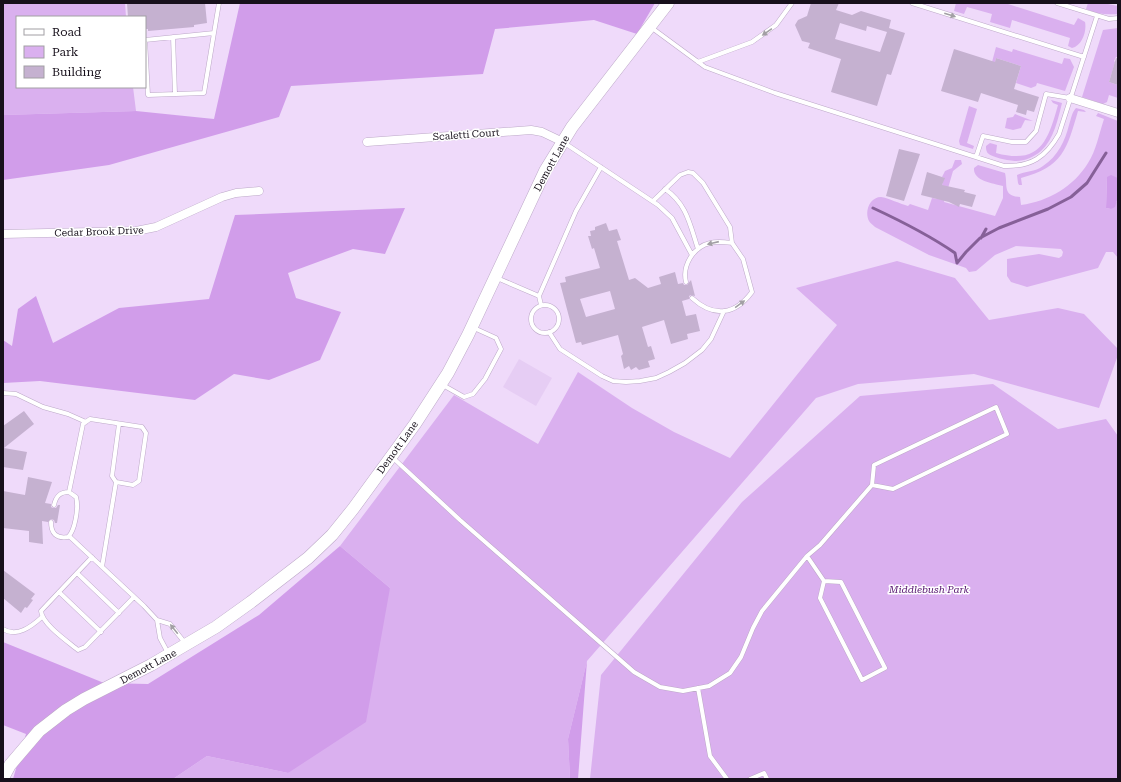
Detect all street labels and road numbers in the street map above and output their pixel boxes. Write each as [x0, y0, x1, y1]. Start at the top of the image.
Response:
street label: Scaletti Court [432, 127, 500, 142]
street label: Demott Lane [532, 133, 572, 193]
street label: Cedar Brook Drive [54, 224, 144, 239]
street label: Demott Lane [375, 418, 420, 476]
street label: Demott Lane [118, 647, 179, 686]

